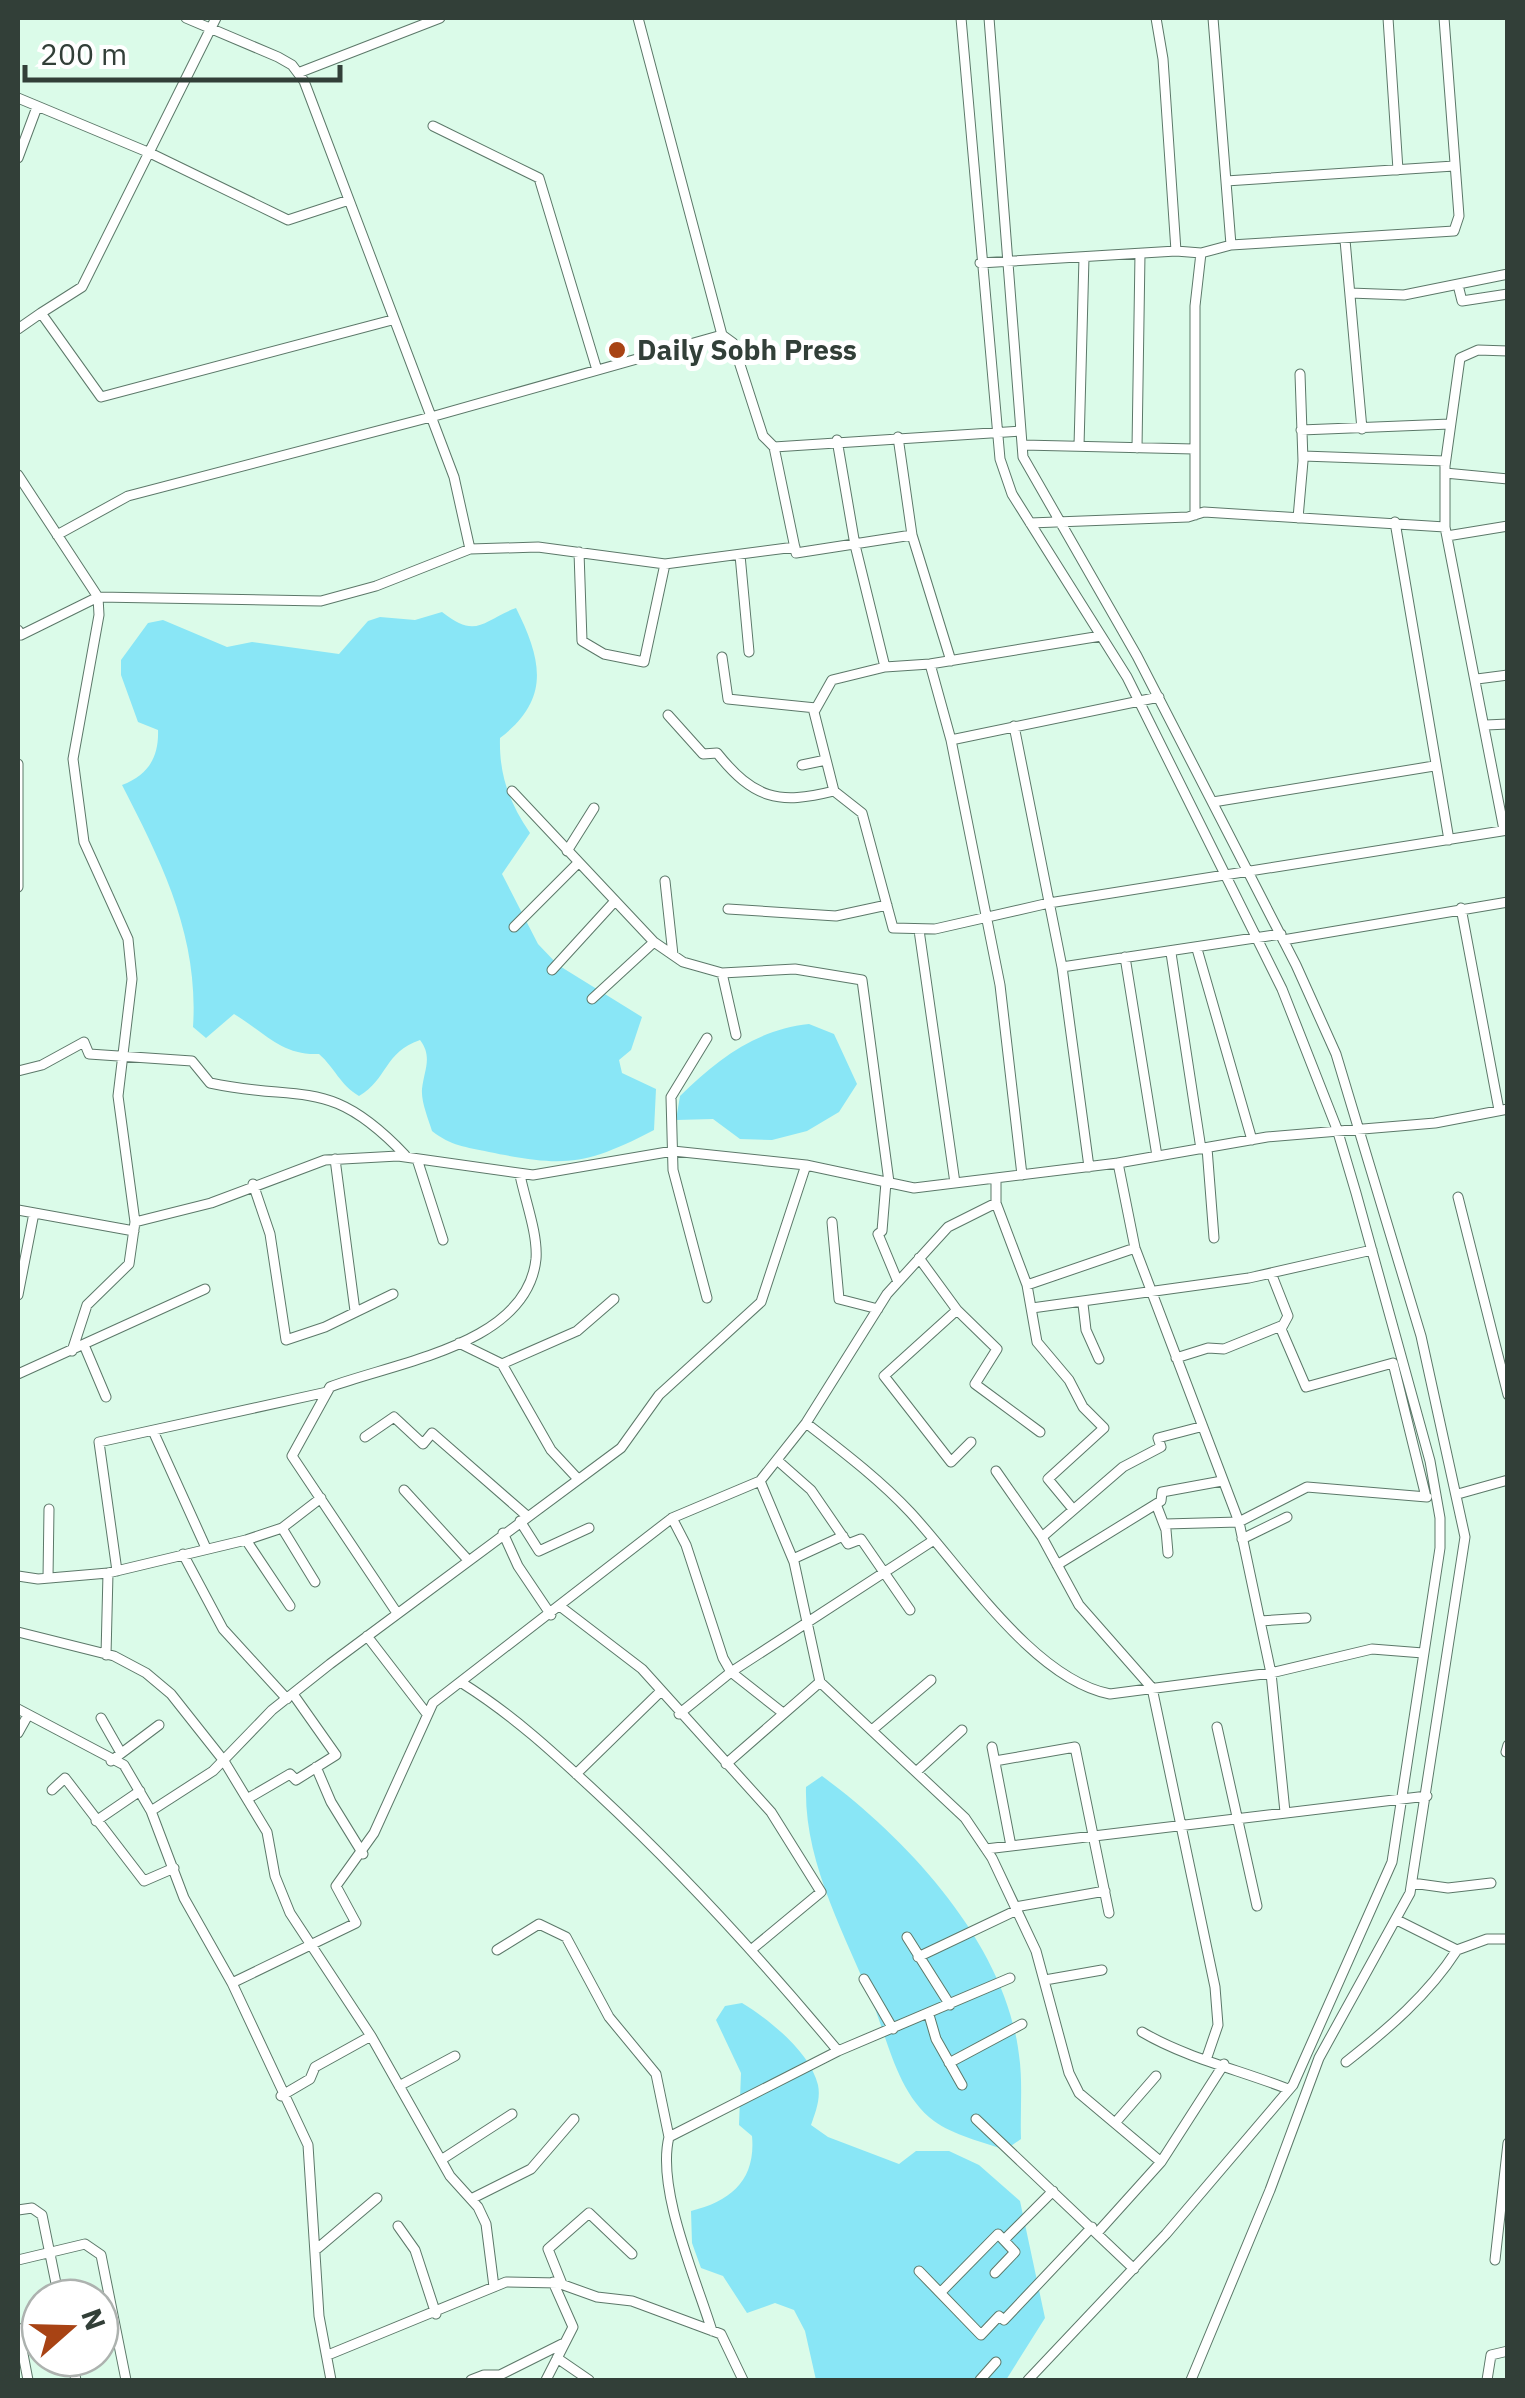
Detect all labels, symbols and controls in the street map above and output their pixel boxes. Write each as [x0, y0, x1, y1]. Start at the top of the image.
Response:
scale bar [25, 20, 340, 82]
text: 200 m [40, 34, 127, 73]
place label: Daily Sobh Press [637, 331, 857, 368]
marker: Daily Sobh Press [606, 339, 628, 361]
north arrow [20, 2278, 120, 2378]
text: N [73, 2303, 115, 2335]

